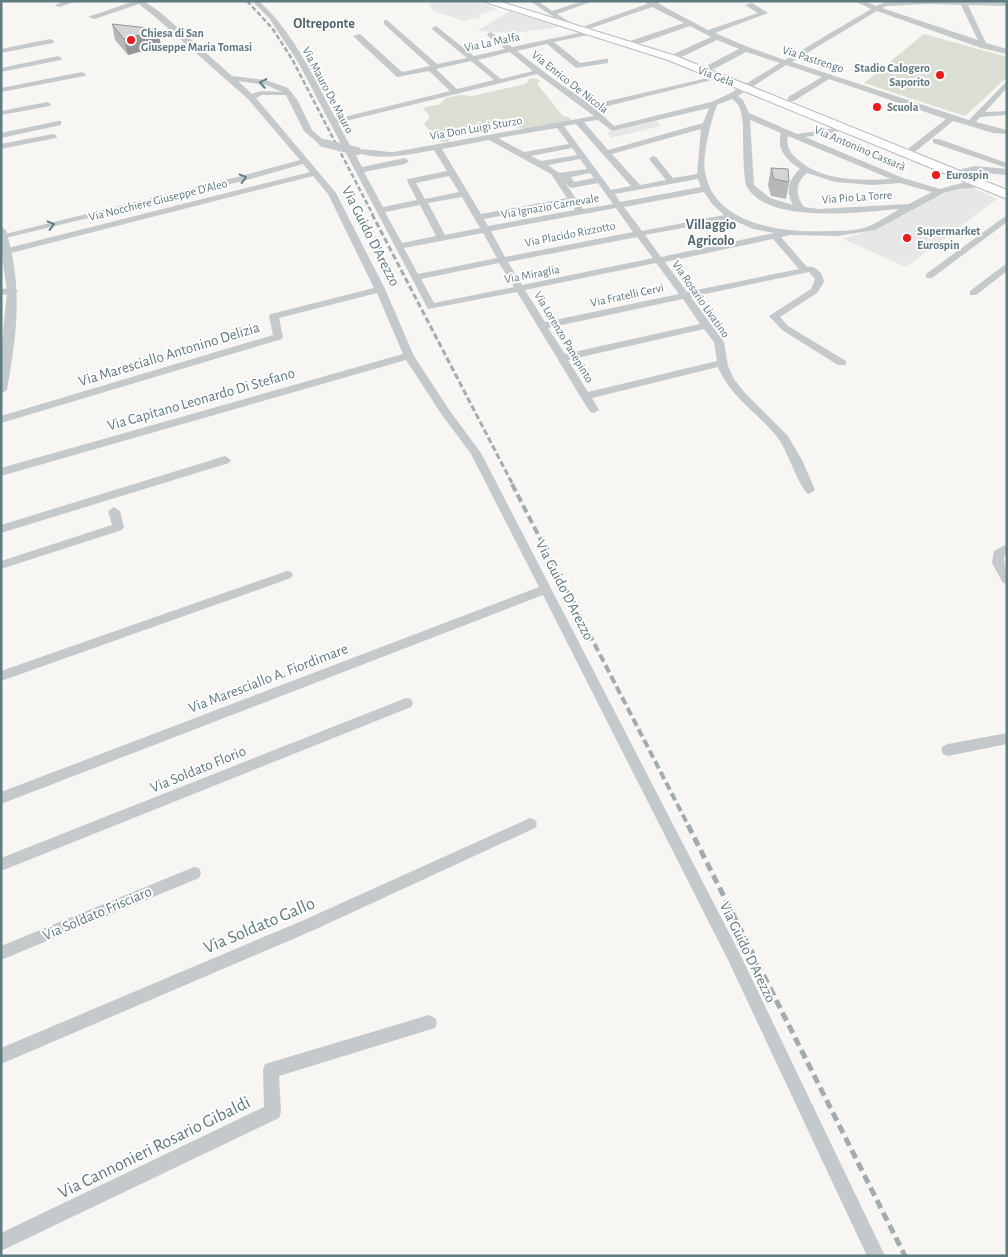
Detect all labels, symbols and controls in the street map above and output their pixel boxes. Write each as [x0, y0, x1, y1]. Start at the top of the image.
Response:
district label: Oltreponte [293, 17, 355, 31]
place label: Chiesa di San Giuseppe Maria Tomasi [141, 27, 252, 53]
street label: Via La Malfa [463, 30, 521, 54]
marker: Chiesa di San Giuseppe Maria Tomasi [125, 34, 137, 46]
street label: Via Pastrengo [781, 43, 846, 75]
street label: Via Mauro De Mauro [300, 45, 356, 135]
street label: Via Enrico De Nicola [529, 48, 611, 116]
place label: Stadio Calogero Saporito [854, 62, 930, 88]
street label: Via Gela [696, 64, 736, 89]
marker: Stadio Calogero Saporito [934, 69, 946, 81]
one-way arrow [258, 78, 267, 88]
marker: Scuola [871, 101, 883, 113]
place label: Scuola [887, 101, 919, 113]
street label: Via Don Luigi Sturzo [429, 114, 523, 142]
street label: Via Antonino Cassarà [812, 123, 908, 173]
marker: Eurospin [930, 169, 942, 181]
place label: Eurospin [946, 169, 989, 181]
one-way arrow [238, 174, 246, 184]
street label: Via Nocchiere Giuseppe D'Aleo [87, 177, 229, 223]
street label: Via Guido D'Arezzo [339, 184, 402, 289]
street label: Via Pio La Torre [821, 189, 893, 205]
street label: Via Ignazio Carnevale [500, 191, 600, 221]
district label: Villaggio Agricolo [686, 218, 736, 248]
street label: Via Placido Rizzotto [524, 219, 616, 249]
one-way arrow [46, 220, 55, 231]
place label: Supermarket Eurospin [917, 225, 980, 251]
marker: Supermarket Eurospin [901, 232, 913, 244]
street label: Via Rosario Livatino [670, 258, 732, 340]
street label: Via Miraglia [503, 263, 561, 285]
street label: Via Fratelli Cervi [589, 281, 665, 309]
street label: Via Lorenzo Panepinto [532, 289, 596, 385]
street label: Via Maresciallo Antonino Delizia [77, 320, 262, 389]
street label: Via Capitano Leonardo Di Stefano [106, 365, 297, 433]
street label: Via Guido D'Arezzo [533, 538, 596, 643]
street label: Via Maresciallo A. Fiordimare [186, 641, 350, 716]
street label: Via Soldato Florio [148, 743, 248, 795]
street label: Via Soldato Frisciaro [40, 884, 154, 943]
street label: Via Soldato Gallo [201, 894, 318, 957]
street label: Via Guido D'Arezzo [717, 900, 778, 1005]
street label: Via Cannonieri Rosario Gibaldi [56, 1094, 253, 1202]

